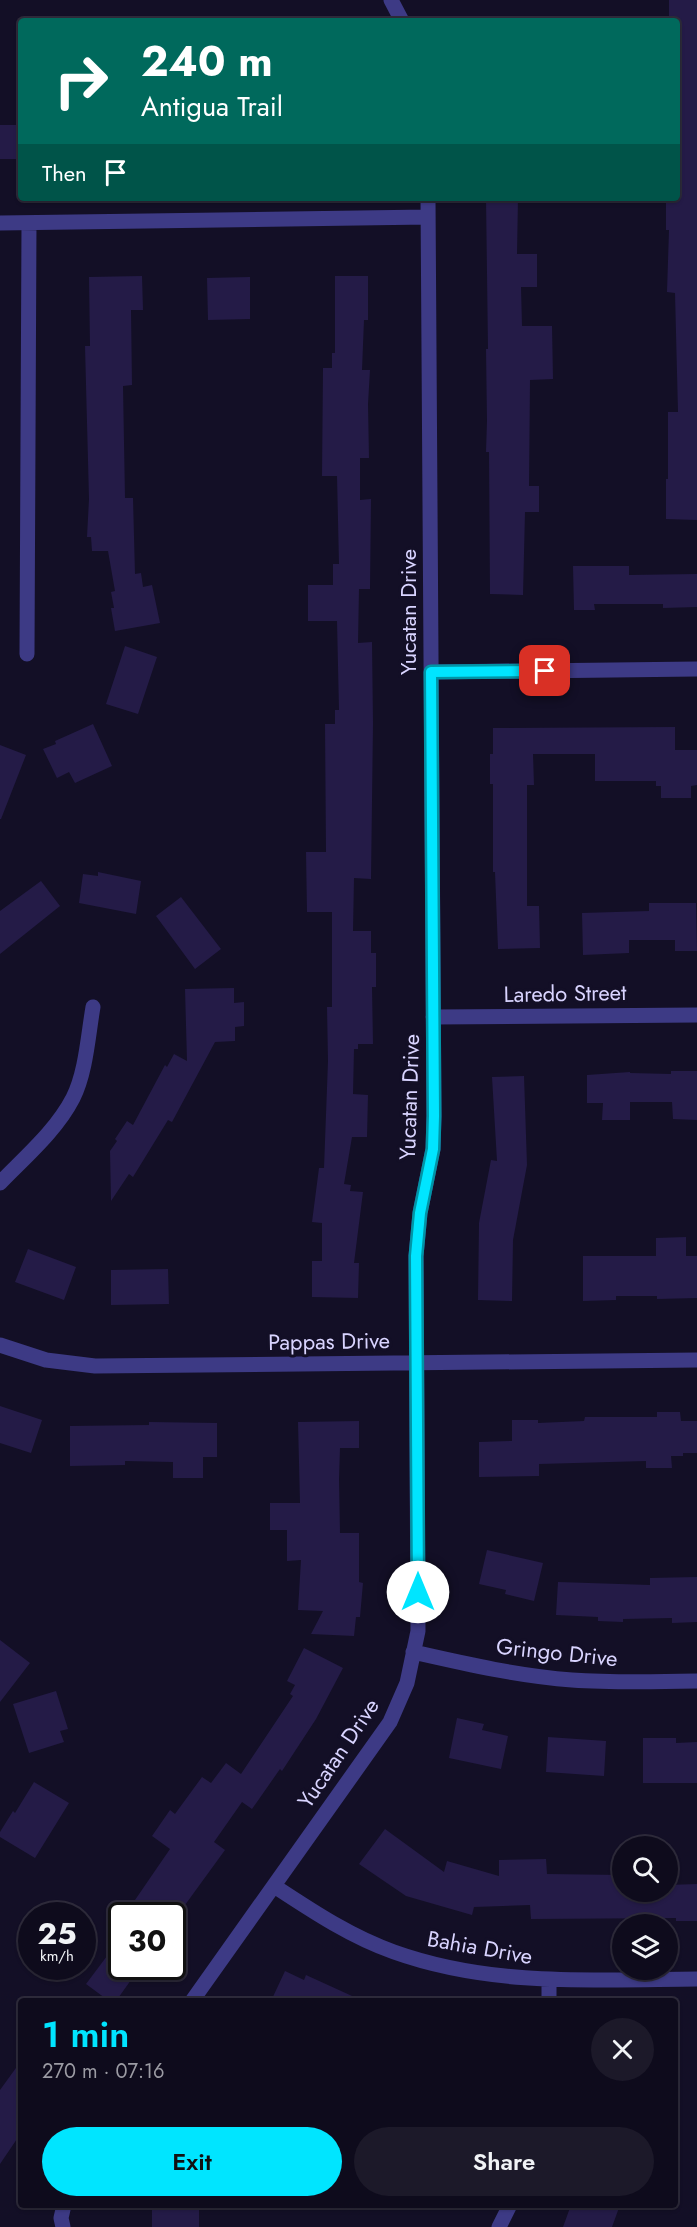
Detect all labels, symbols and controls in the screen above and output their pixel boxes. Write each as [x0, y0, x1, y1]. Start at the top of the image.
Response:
text: 240 m [141, 31, 273, 92]
icon: right [42, 42, 120, 120]
text: Antigua Trail [141, 87, 283, 126]
icon: arrive [99, 156, 132, 189]
text: Then [42, 157, 87, 189]
street label: Yucatan Drive [392, 549, 424, 675]
pin [519, 645, 570, 696]
icon: arrive [528, 654, 561, 687]
street label: Laredo Street [503, 976, 627, 1010]
street label: Yucatan Drive [391, 1033, 427, 1161]
street label: Pappas Drive [268, 1324, 390, 1358]
position arrow [386, 1560, 450, 1624]
street label: Gringo Drive [495, 1630, 619, 1674]
street label: Yucatan Drive [289, 1692, 387, 1814]
map controls [612, 1836, 678, 1980]
button: search [612, 1836, 678, 1902]
speed limit sign: 30 [108, 1902, 186, 1980]
text: 25 [37, 1912, 77, 1955]
button: layers [612, 1914, 678, 1980]
street label: Bahia Drive [425, 1922, 535, 1972]
text: km/h [40, 1945, 74, 1967]
text: 1 min [42, 2008, 129, 2060]
button: close [591, 2018, 654, 2081]
text: 270 m · 07:16 [42, 2057, 165, 2086]
button: Exit [42, 2127, 342, 2196]
button: Share [354, 2127, 654, 2196]

